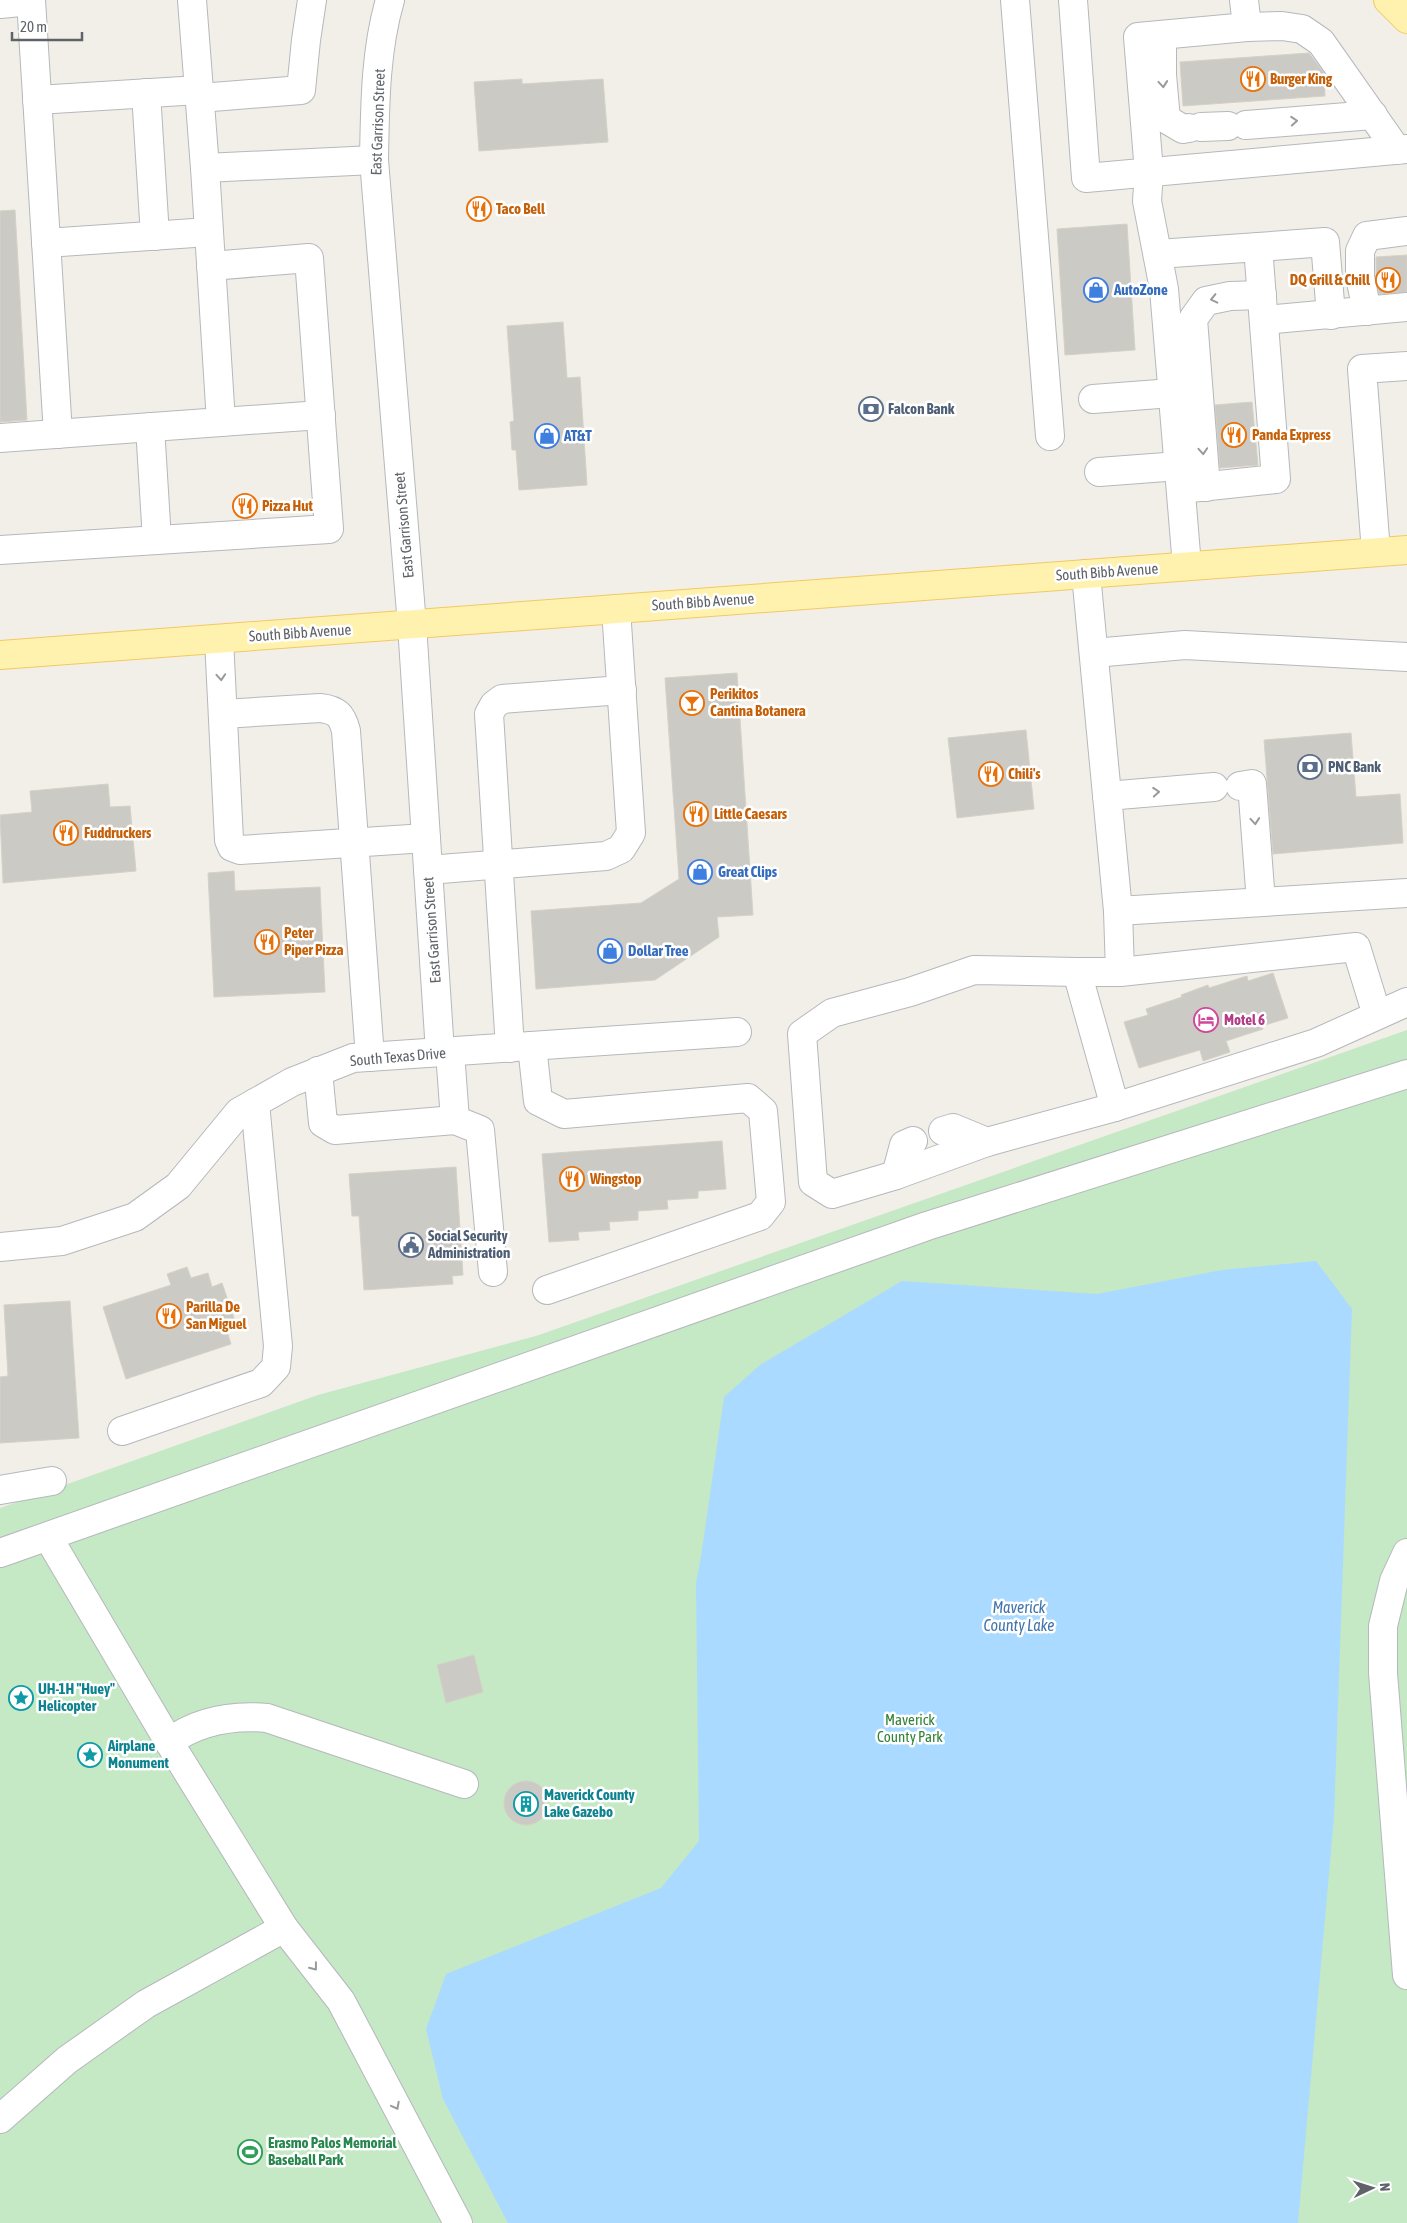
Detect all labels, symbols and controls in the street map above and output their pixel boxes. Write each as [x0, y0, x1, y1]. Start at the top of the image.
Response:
scale bar [12, 10, 82, 42]
text: 20 m [20, 18, 47, 35]
restaurant icon: Burger King [1240, 66, 1266, 92]
street label: East Garrison Street [367, 68, 388, 176]
place label: Burger King [1270, 70, 1333, 87]
one-way arrow [1157, 80, 1168, 88]
one-way arrow [1290, 116, 1298, 127]
restaurant icon: Taco Bell [466, 196, 492, 222]
place label: Taco Bell [496, 200, 546, 217]
restaurant icon: DQ Grill & Chill [1375, 267, 1401, 293]
place label: DQ Grill & Chill [1290, 271, 1371, 288]
shop icon: AutoZone [1083, 277, 1109, 303]
place label: AutoZone [1113, 281, 1168, 298]
one-way arrow [1210, 293, 1219, 304]
bank icon: Falcon Bank [858, 396, 884, 422]
place label: Falcon Bank [888, 400, 955, 417]
restaurant icon: Panda Express [1221, 422, 1247, 448]
shop icon: AT&T [534, 423, 560, 449]
place label: Panda Express [1252, 426, 1332, 443]
place label: AT&T [563, 427, 592, 444]
one-way arrow [1197, 447, 1208, 455]
street label: East Garrison Street [390, 471, 417, 579]
restaurant icon: Pizza Hut [232, 493, 258, 519]
place label: Pizza Hut [262, 497, 313, 514]
street label: South Bibb Avenue [1055, 559, 1159, 584]
street label: South Bibb Avenue [651, 589, 755, 614]
street label: South Bibb Avenue [248, 620, 352, 645]
one-way arrow [215, 673, 226, 681]
place label: Perikitos Cantina Botanera [710, 685, 806, 719]
bar icon: Perikitos Cantina Botanera [679, 690, 705, 716]
bank icon: PNC Bank [1297, 754, 1323, 780]
place label: PNC Bank [1328, 758, 1381, 775]
restaurant icon: Chili's [978, 761, 1004, 787]
place label: Chili's [1008, 765, 1041, 782]
one-way arrow [1152, 787, 1160, 798]
restaurant icon: Little Caesars [683, 801, 709, 827]
place label: Little Caesars [714, 805, 788, 822]
one-way arrow [1249, 817, 1260, 825]
restaurant icon: Fuddruckers [53, 820, 79, 846]
place label: Fuddruckers [84, 824, 152, 841]
shop icon: Great Clips [687, 859, 713, 885]
place label: Great Clips [718, 863, 778, 880]
street label: East Garrison Street [419, 876, 444, 984]
place label: Peter Piper Pizza [284, 924, 344, 958]
restaurant icon: Peter Piper Pizza [254, 929, 280, 955]
shop icon: Dollar Tree [597, 938, 623, 964]
place label: Dollar Tree [628, 942, 689, 959]
hotel icon: Motel 6 [1193, 1007, 1219, 1033]
place label: Motel 6 [1224, 1011, 1265, 1028]
street label: South Texas Drive [349, 1044, 447, 1069]
restaurant icon: Wingstop [559, 1166, 585, 1192]
place label: Wingstop [589, 1170, 642, 1187]
place label: Social Security Administration [427, 1227, 510, 1261]
public building icon: Social Security Administration [398, 1232, 424, 1258]
place label: Parilla De San Miguel [186, 1298, 248, 1332]
restaurant icon: Parilla De San Miguel [156, 1303, 182, 1329]
water label: Maverick County Lake [983, 1598, 1055, 1635]
place label: UH-1H "Huey" Helicopter [38, 1680, 115, 1714]
place icon: UH-1H "Huey" Helicopter [8, 1685, 34, 1711]
park label: Maverick County Park [877, 1711, 943, 1745]
place label: Airplane Monument [107, 1737, 170, 1771]
place icon: Airplane Monument [77, 1742, 103, 1768]
place label: Maverick County Lake Gazebo [544, 1786, 636, 1820]
building icon: Maverick County Lake Gazebo [513, 1791, 539, 1817]
one-way arrow [308, 1961, 317, 1970]
one-way arrow [390, 2101, 400, 2110]
place label: Erasmo Palos Memorial Baseball Park [268, 2134, 398, 2168]
sports icon: Erasmo Palos Memorial Baseball Park [237, 2139, 263, 2165]
north arrow [1347, 2163, 1397, 2213]
text: N [1377, 2182, 1393, 2192]

